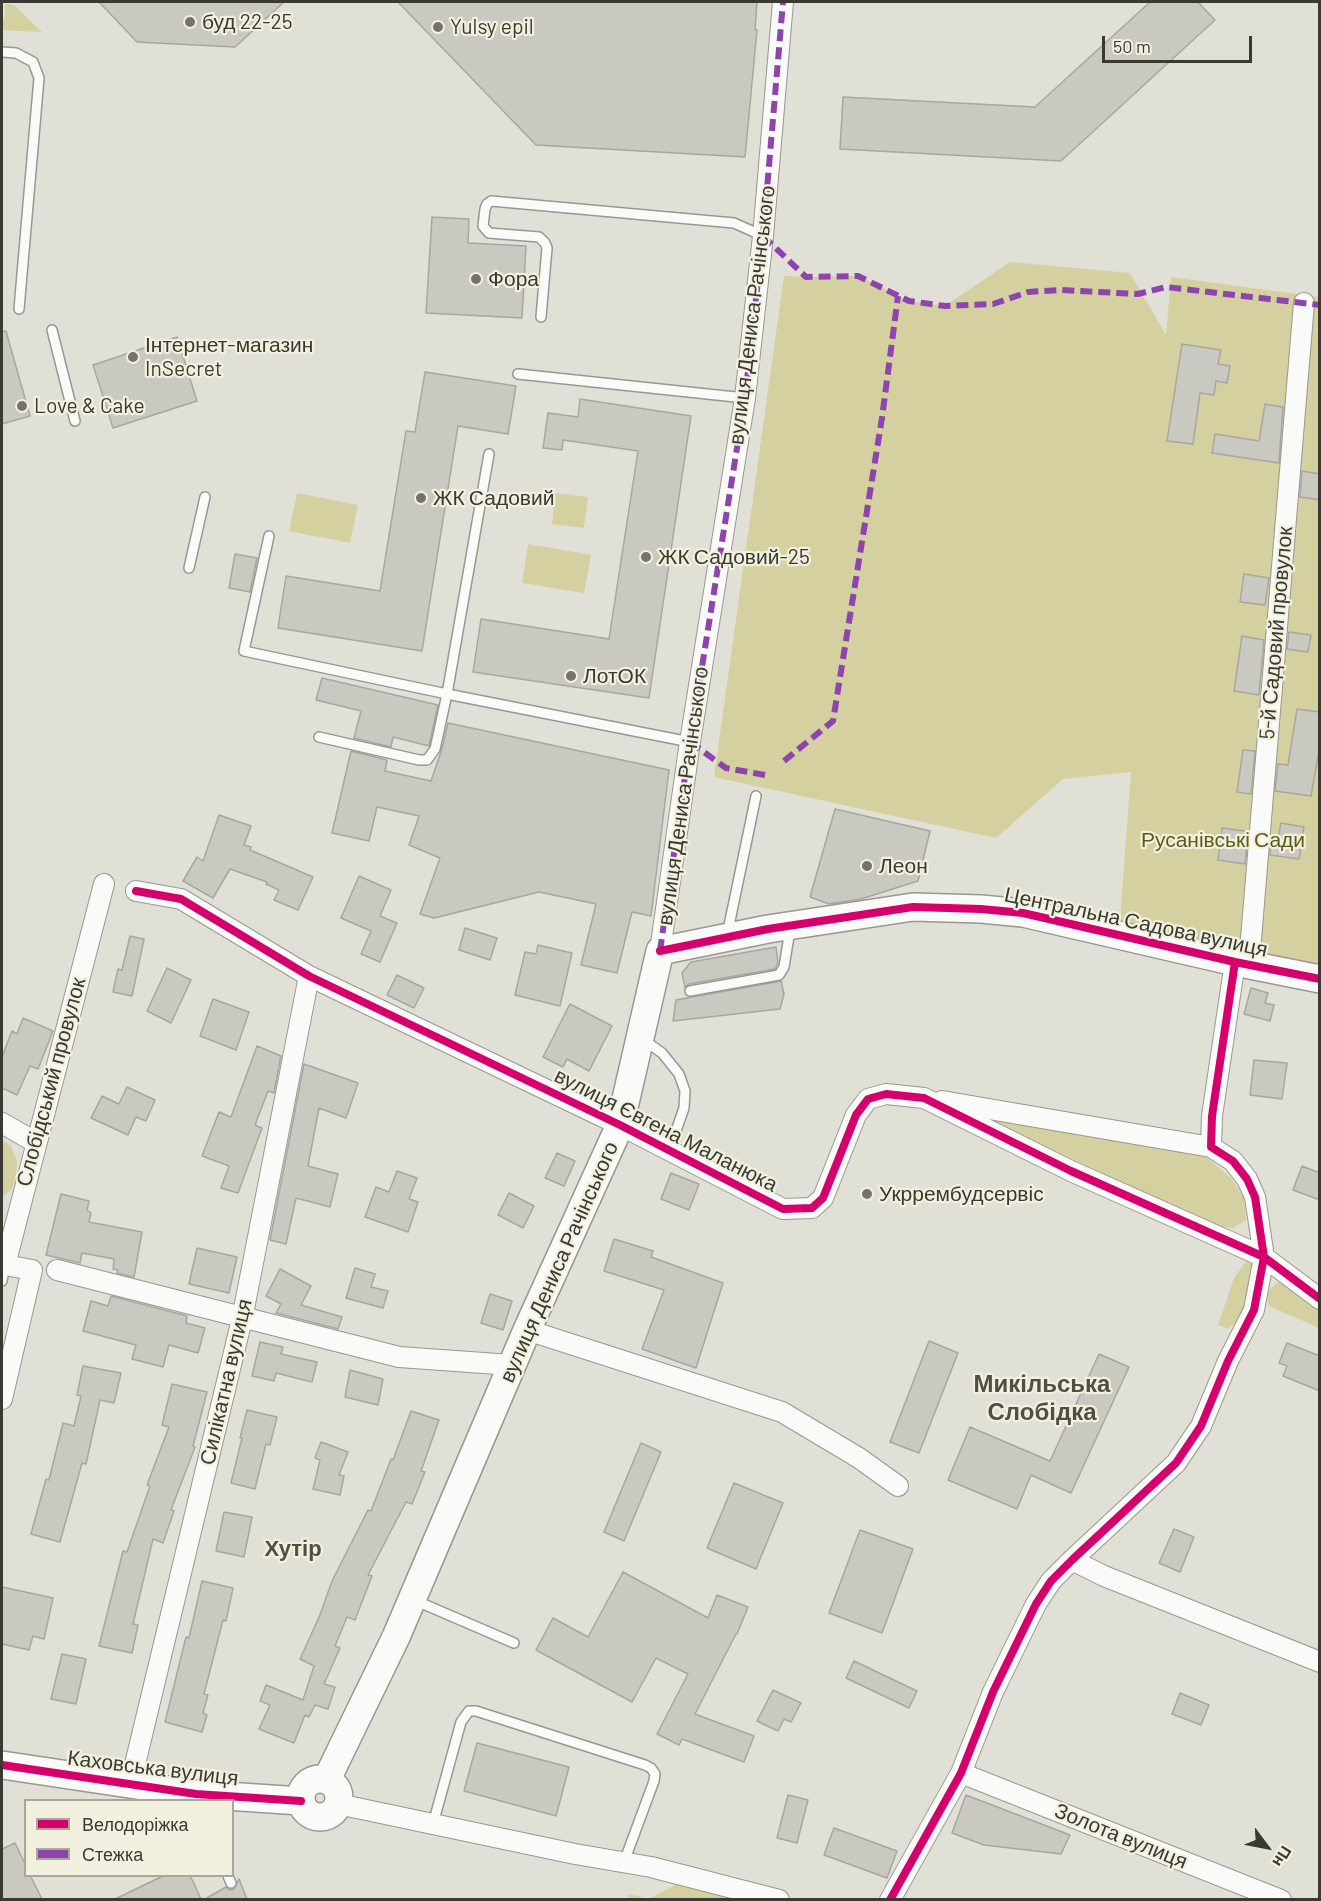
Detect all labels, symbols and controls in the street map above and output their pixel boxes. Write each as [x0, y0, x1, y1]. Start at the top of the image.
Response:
place label: буд 22-25 [202, 9, 293, 35]
place label: Yulsy epil [450, 14, 534, 40]
marker: буд 22-25 [183, 15, 197, 29]
marker: Yulsy epil [431, 20, 445, 34]
scale bar [1105, 24, 1255, 62]
text: 50 m [1113, 35, 1151, 57]
street label: вулиця Дениса Рачінського [724, 184, 780, 446]
place label: Фора [488, 266, 539, 292]
marker: Фора [469, 272, 483, 286]
place label: Інтернет-магазин InSecret [145, 332, 313, 382]
marker: Інтернет-магазин InSecret [126, 350, 140, 364]
place label: Love & Cake [34, 393, 145, 419]
marker: Love & Cake [15, 399, 29, 413]
place label: ЖК Садовий [433, 485, 554, 511]
marker: ЖК Садовий [414, 491, 428, 505]
street label: 5-й Садовий провулок [1254, 525, 1298, 741]
place label: ЖК Садовий-25 [658, 544, 810, 570]
marker: ЖК Садовий-25 [639, 550, 653, 564]
place label: ЛотОК [583, 663, 646, 689]
street label: вулиця Дениса Рачінського [652, 665, 714, 927]
marker: ЛотОК [564, 669, 578, 683]
park label: Русанівські Сади [1141, 827, 1305, 853]
place label: Леон [879, 853, 928, 879]
marker: Леон [860, 859, 874, 873]
street label: Центральна Садова вулиця [1002, 882, 1270, 962]
street label: Слобідський провулок [11, 975, 91, 1189]
street label: вулиця Євгена Маланюка [550, 1063, 782, 1197]
street label: вулиця Дениса Рачінського [494, 1138, 624, 1386]
place label: Укррембудсервіс [879, 1181, 1044, 1207]
marker: Укррембудсервіс [860, 1187, 874, 1201]
street label: Силікатна вулиця [195, 1296, 257, 1468]
district label: Микільська Слобідка [974, 1370, 1110, 1426]
district label: Хутір [264, 1536, 322, 1562]
street label: Каховська вулиця [66, 1745, 240, 1791]
street label: Золота вулиця [1051, 1798, 1191, 1874]
legend [24, 1799, 234, 1877]
text: Велодоріжка [82, 1813, 189, 1835]
north arrow [1237, 1817, 1297, 1877]
text: Стежка [82, 1843, 143, 1865]
text: Пн [1269, 1843, 1296, 1871]

